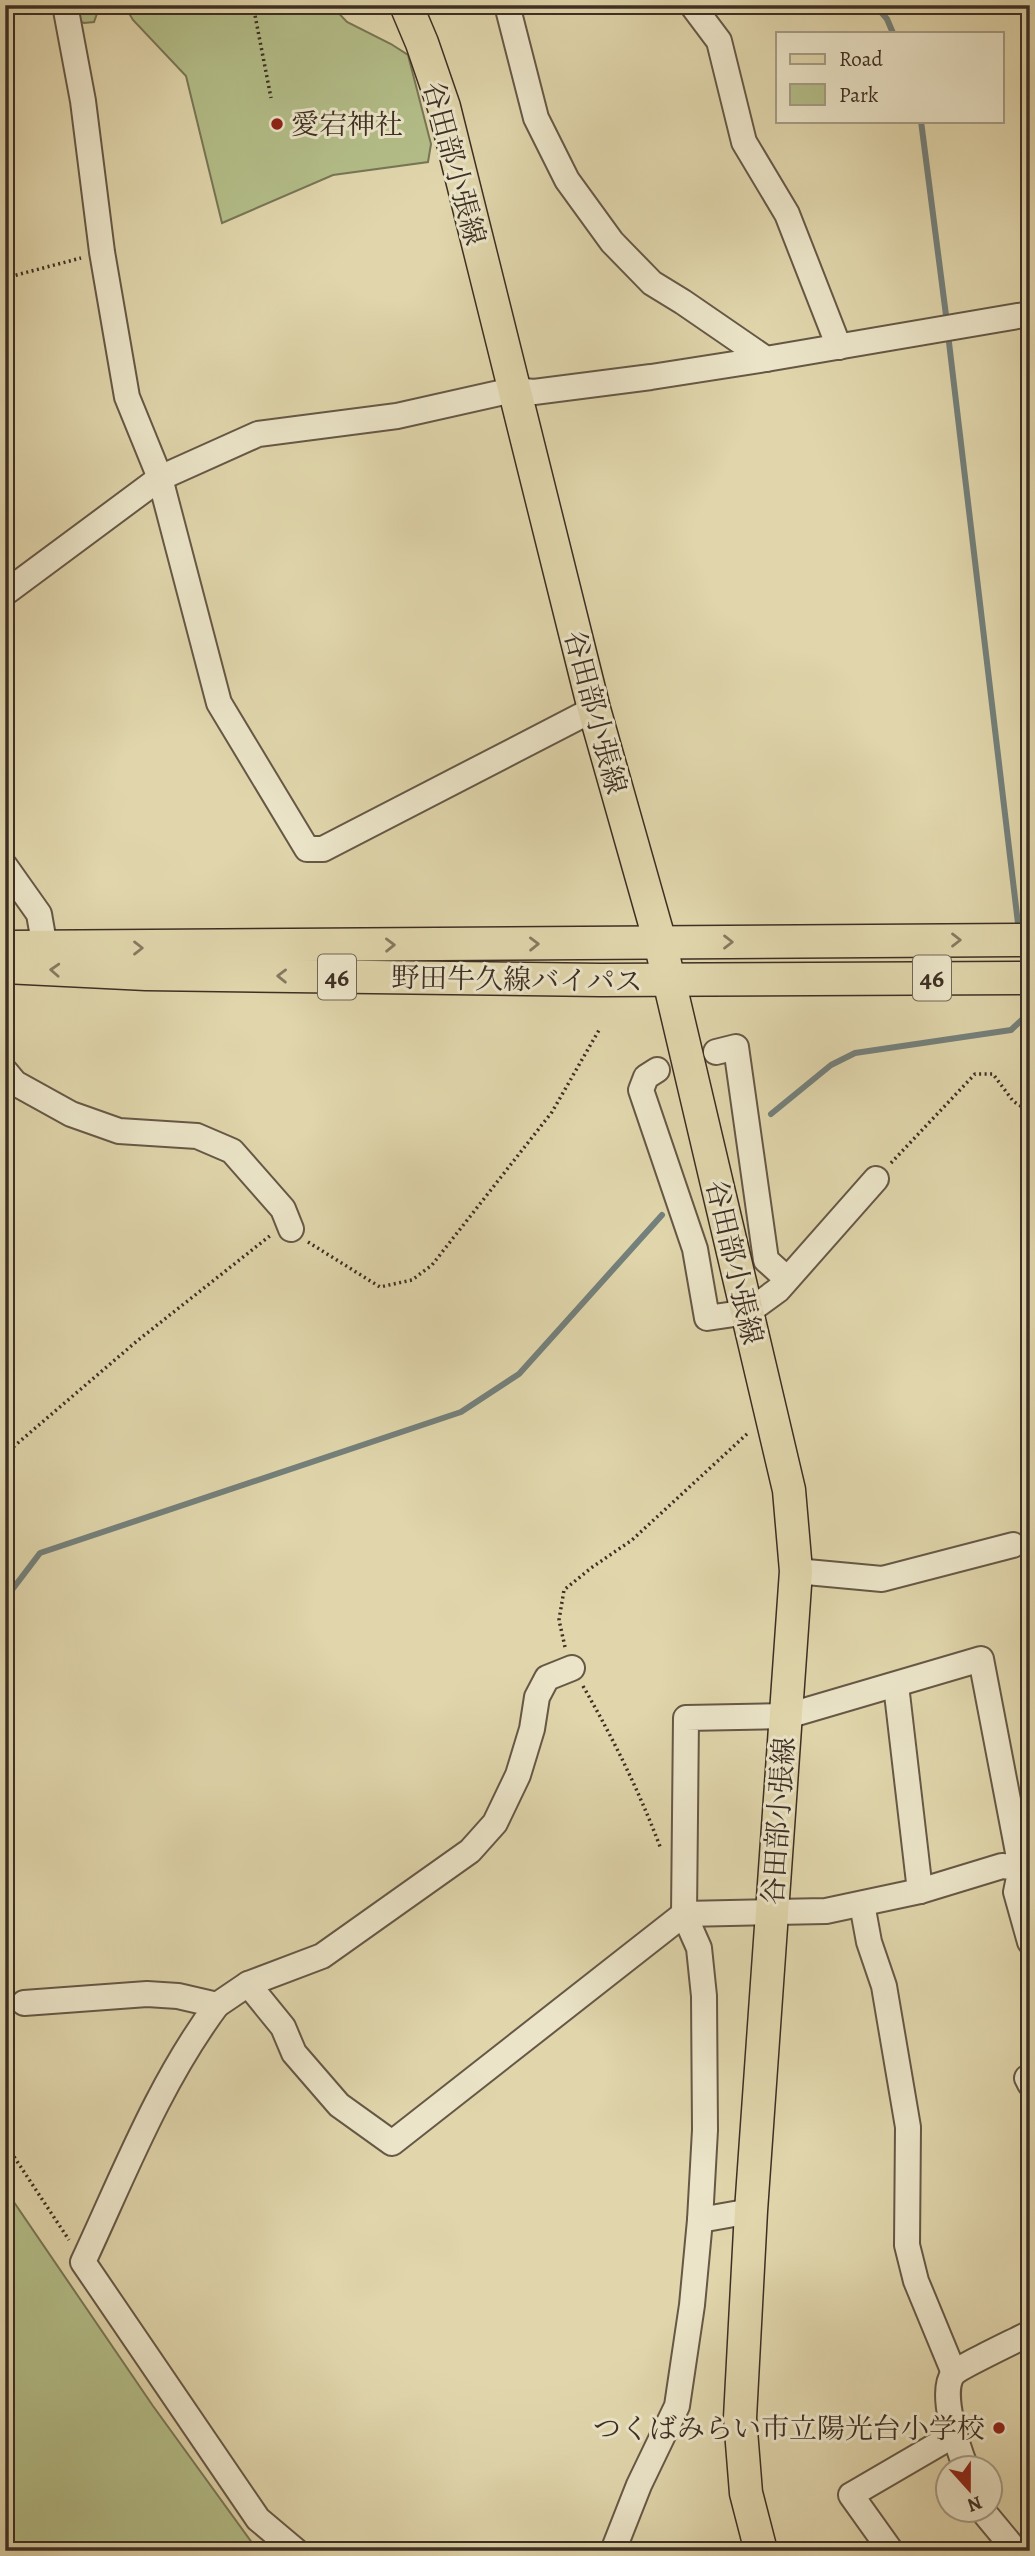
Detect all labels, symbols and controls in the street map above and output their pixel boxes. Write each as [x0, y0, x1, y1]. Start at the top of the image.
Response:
legend [776, 32, 1004, 122]
text: Road [839, 45, 883, 73]
street label: 谷田部小張線 [414, 77, 494, 249]
text: Park [839, 81, 879, 109]
place label: 愛宕神社 [291, 106, 403, 144]
marker: 愛宕神社 [269, 116, 285, 132]
street label: 谷田部小張線 [555, 626, 635, 798]
one-way arrow [951, 932, 962, 948]
one-way arrow [724, 934, 734, 950]
one-way arrow [530, 936, 540, 952]
one-way arrow [385, 937, 396, 953]
one-way arrow [133, 940, 144, 956]
road number: 46 [318, 954, 356, 1000]
road number: 46 [913, 956, 951, 1001]
street label: 野田牛久線バイパス [391, 959, 643, 1001]
one-way arrow [49, 962, 60, 977]
one-way arrow [277, 968, 287, 984]
street label: 谷田部小張線 [697, 1176, 771, 1348]
street label: 谷田部小張線 [754, 1736, 804, 1906]
place label: つくばみらい市立陽光台小学校 [593, 2410, 985, 2448]
marker: つくばみらい市立陽光台小学校 [991, 2420, 1007, 2436]
north arrow [934, 2454, 1004, 2524]
text: N [963, 2489, 986, 2519]

